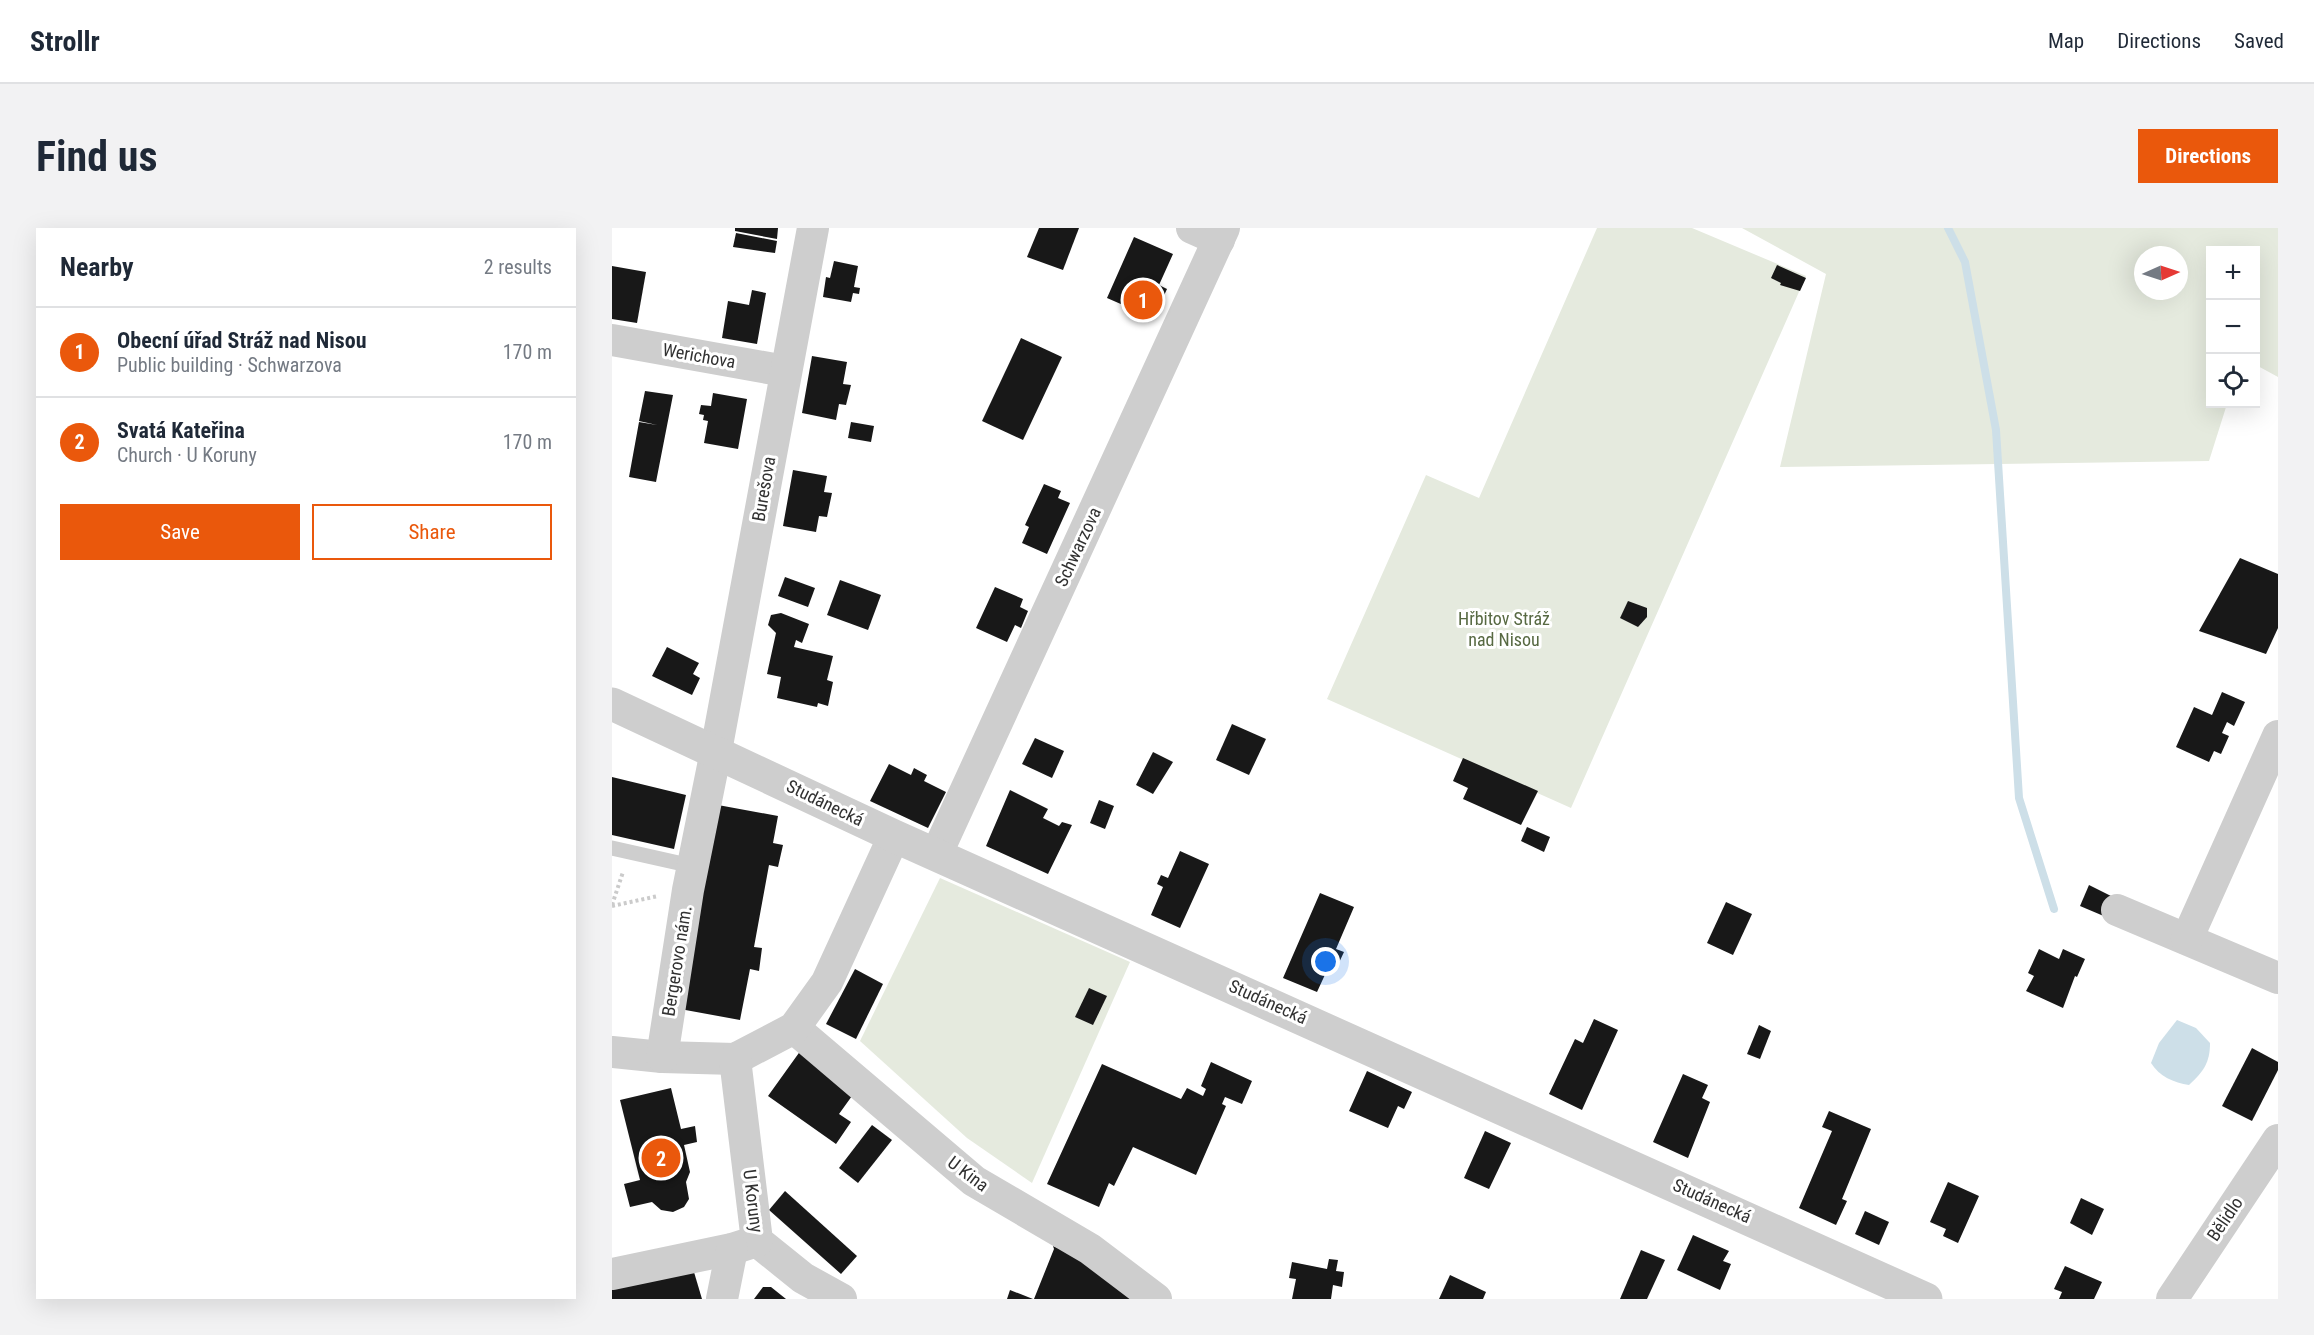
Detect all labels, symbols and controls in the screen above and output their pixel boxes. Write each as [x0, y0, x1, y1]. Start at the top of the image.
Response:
text: Strollr [30, 25, 100, 58]
text: Map [2048, 29, 2084, 53]
text: Directions [2117, 29, 2201, 53]
text: Saved [2234, 29, 2284, 53]
button: Directions [2138, 129, 2278, 183]
text: Find us [36, 132, 157, 181]
north arrow [2134, 246, 2188, 300]
map controls [2206, 246, 2260, 408]
button: + [2206, 246, 2260, 300]
text: Nearby [60, 252, 134, 282]
text: 2 results [484, 255, 552, 279]
pin: 1 [1124, 278, 1162, 322]
button: − [2206, 300, 2260, 354]
text: Obecní úřad Stráž nad Nisou [117, 328, 366, 353]
street label: Werichova [661, 339, 737, 372]
text: 1 [74, 340, 85, 364]
text: 170 m [503, 340, 552, 364]
text: Public building · Schwarzova [117, 353, 342, 377]
button: locate [2206, 354, 2260, 408]
text: Svatá Kateřina [117, 418, 245, 443]
text: 2 [74, 430, 85, 454]
text: 170 m [503, 430, 552, 454]
text: Church · U Koruny [117, 443, 257, 467]
street label: Burešova [747, 455, 780, 523]
button: Save [60, 504, 300, 560]
button: Share [312, 504, 552, 560]
street label: Schwarzova [1050, 504, 1105, 590]
park label: Hřbitov Stráž nad Nisou [1458, 608, 1550, 650]
street label: Studánecká [783, 775, 867, 830]
street label: Bergerovo nám. [657, 904, 696, 1018]
your location [1311, 947, 1340, 976]
street label: Studánecká [1226, 975, 1310, 1028]
pin: 2 [641, 1136, 680, 1180]
street label: U Kina [944, 1152, 993, 1196]
street label: U Koruny [739, 1168, 768, 1234]
street label: Studánecká [1670, 1174, 1754, 1227]
street label: Bělidlo [2202, 1193, 2247, 1245]

